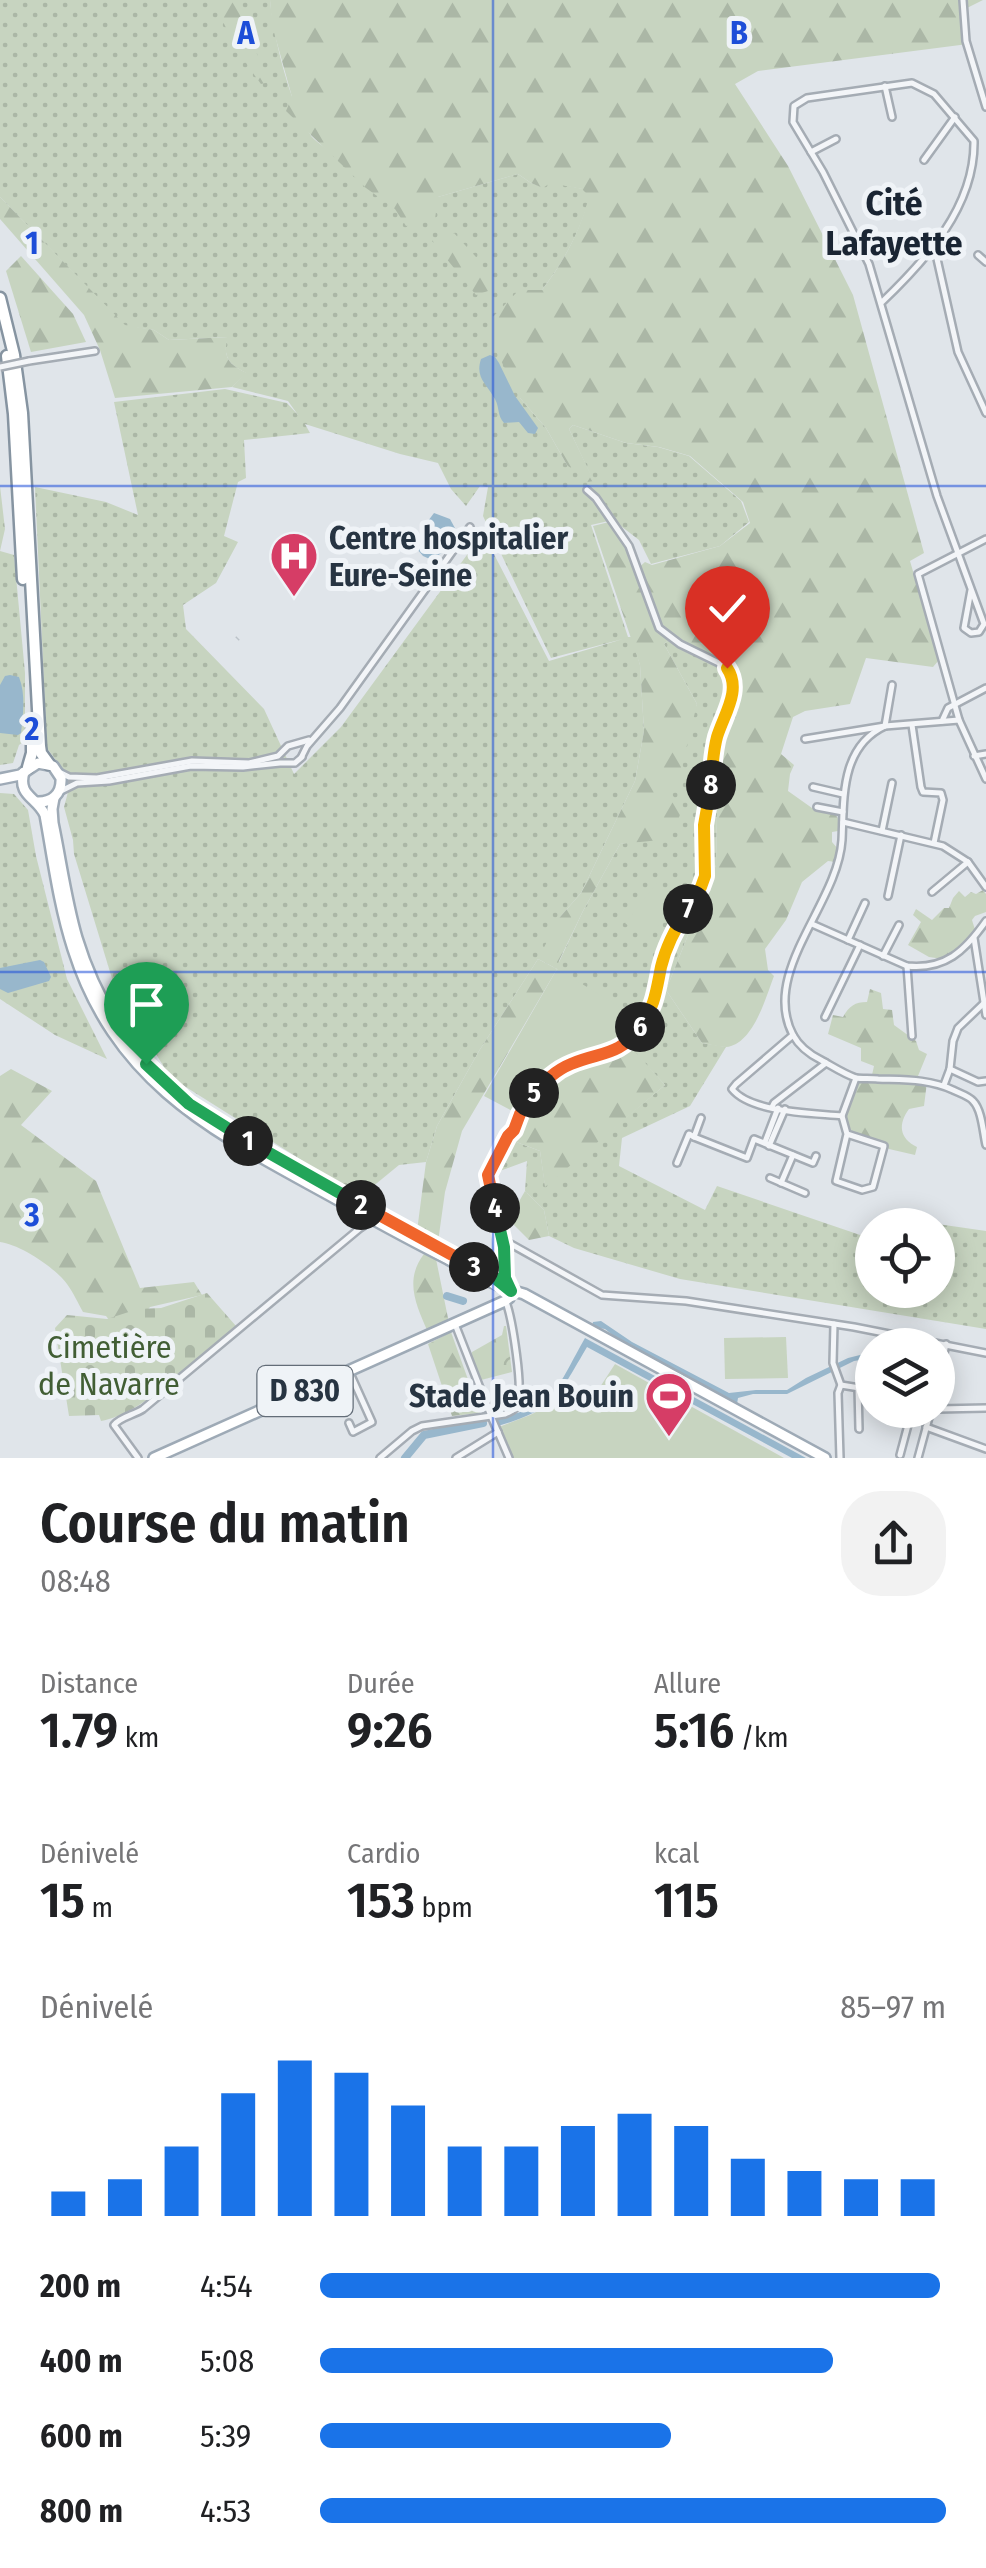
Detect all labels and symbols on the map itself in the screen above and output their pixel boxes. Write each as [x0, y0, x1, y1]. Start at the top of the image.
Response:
text: A [236, 14, 255, 52]
text: B [730, 14, 748, 52]
district label: Cité Lafayette [826, 182, 963, 264]
text: 1 [25, 224, 39, 262]
place label: Centre hospitalier Eure-Seine [329, 519, 568, 594]
hospital icon: Centre hospitalier Eure-Seine [268, 530, 320, 598]
pin [685, 566, 770, 669]
text: 2 [24, 710, 40, 748]
pin: 8 [686, 760, 736, 810]
pin: 7 [663, 884, 713, 934]
pin [104, 962, 189, 1065]
pin: 6 [615, 1002, 665, 1052]
pin: 5 [509, 1068, 559, 1118]
pin: 1 [223, 1116, 273, 1166]
pin: 2 [336, 1180, 386, 1230]
pin: 4 [470, 1183, 520, 1233]
text: 3 [23, 1196, 40, 1234]
pin: 3 [449, 1242, 499, 1292]
park label: Cimetière de Navarre [38, 1328, 180, 1403]
road number: D 830 [258, 1366, 352, 1416]
sports icon: Stade Jean Bouin [643, 1370, 695, 1438]
place label: Stade Jean Bouin [409, 1377, 634, 1415]

